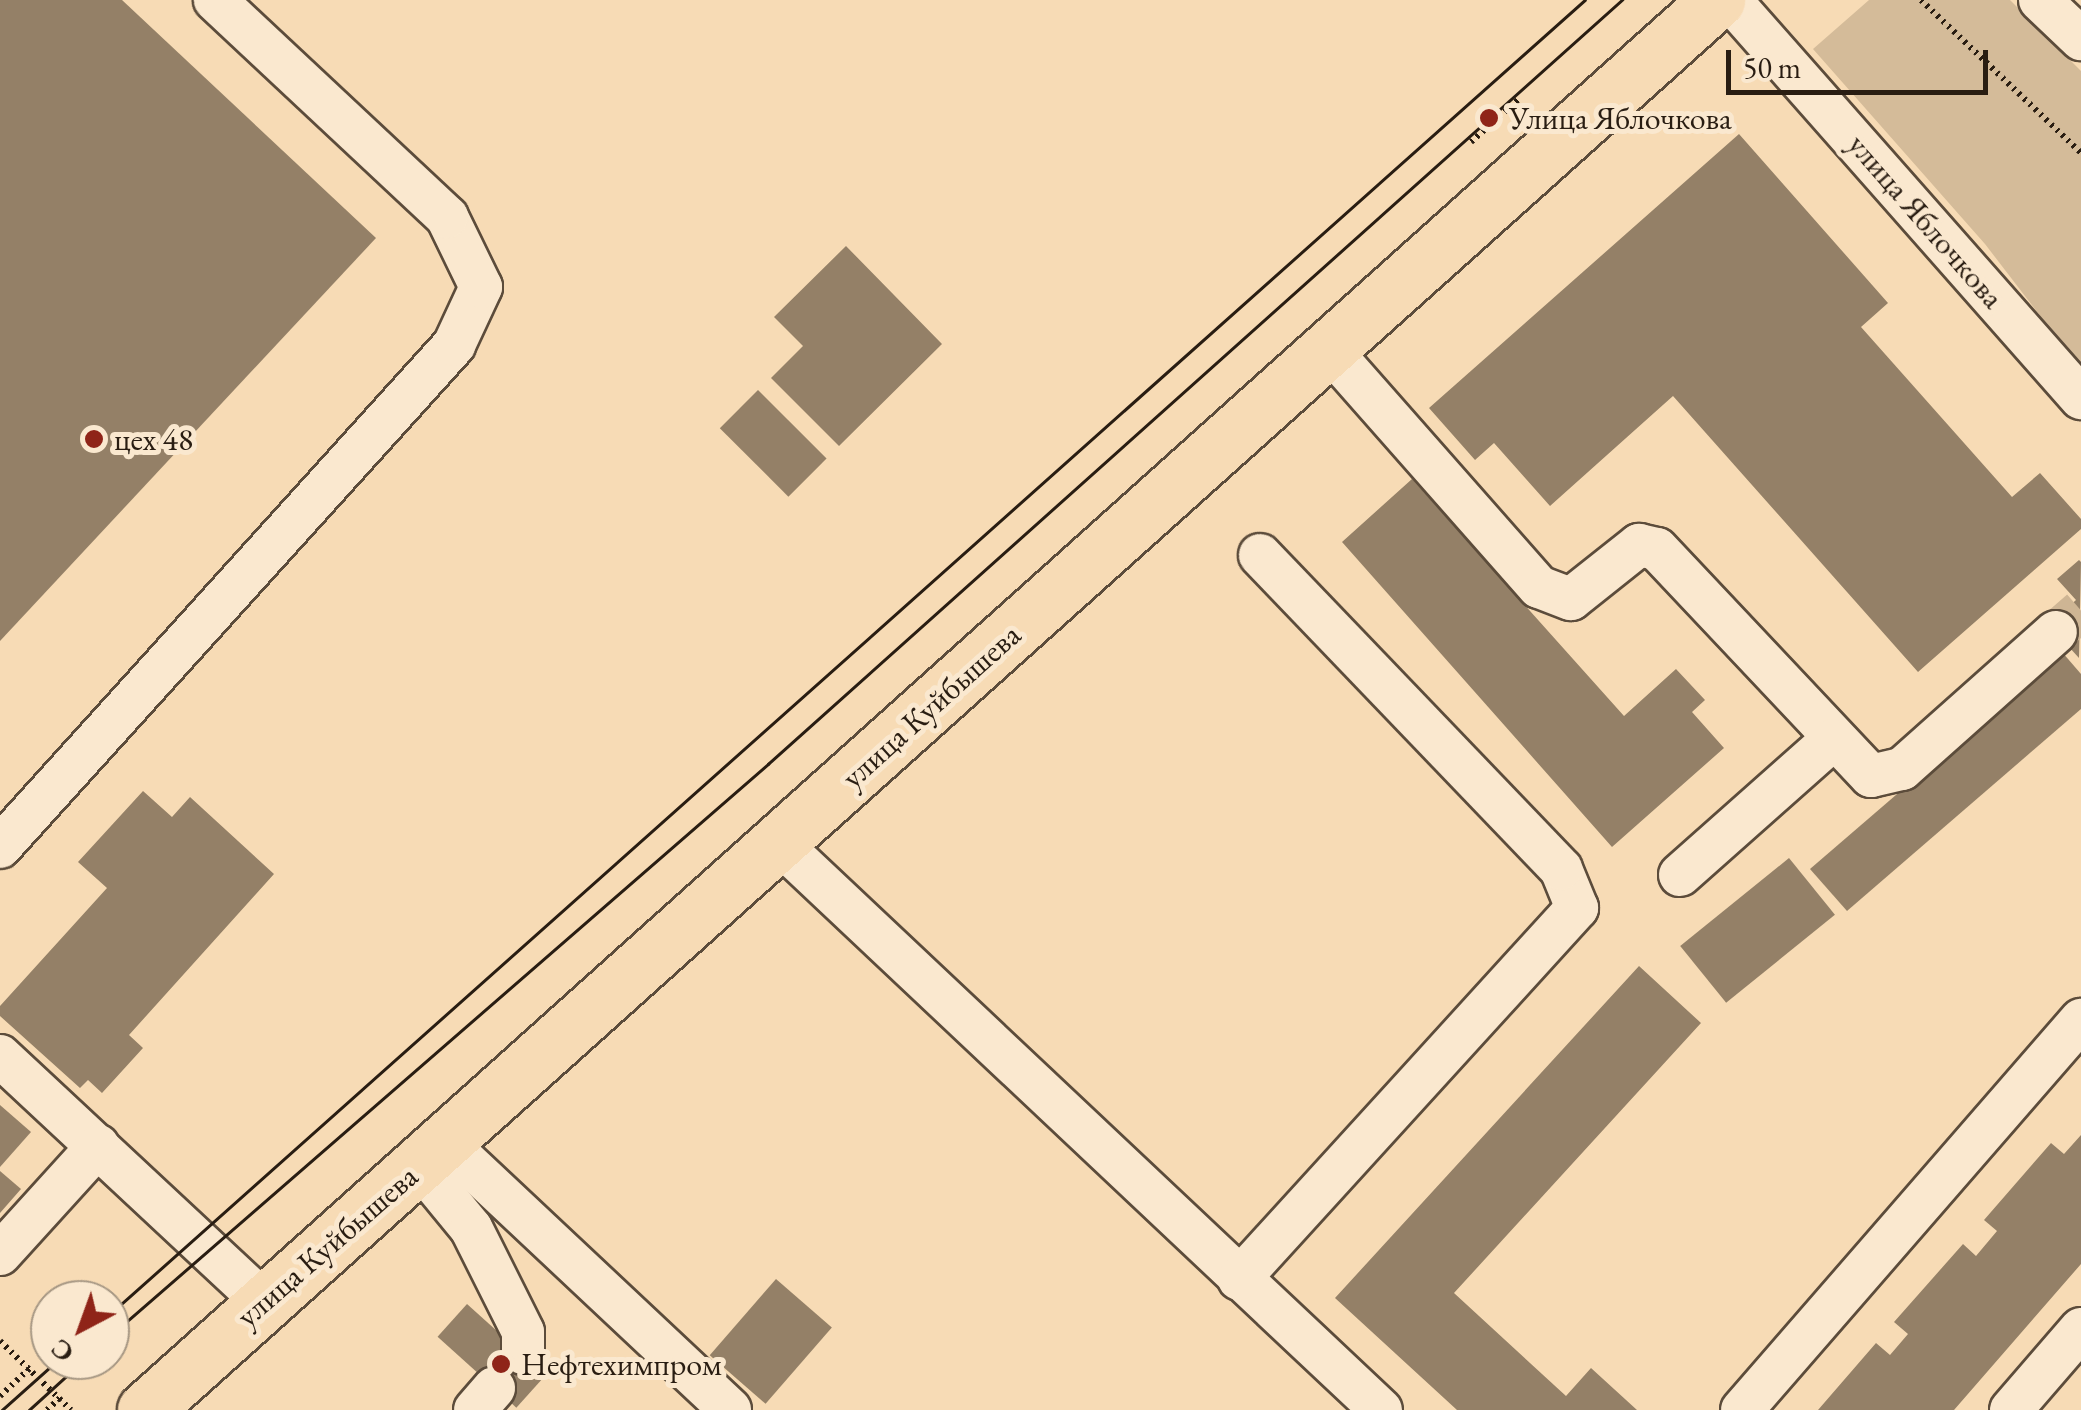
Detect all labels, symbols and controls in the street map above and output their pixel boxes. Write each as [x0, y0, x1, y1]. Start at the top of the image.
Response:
scale bar [1731, 30, 1994, 92]
text: 50 m [1743, 48, 1801, 87]
place label: Улица Яблочкова [1509, 99, 1732, 137]
marker: Улица Яблочкова [1478, 107, 1500, 129]
street label: улица Яблочкова [1840, 126, 2012, 316]
place label: цех 48 [114, 420, 193, 458]
marker: цех 48 [83, 428, 105, 450]
street label: улица Куйбышева [834, 616, 1028, 796]
street label: улица Куйбышева [229, 1157, 425, 1335]
north arrow [30, 1280, 130, 1380]
text: С [42, 1331, 81, 1371]
place label: Нефтехимпром [521, 1345, 722, 1383]
marker: Нефтехимпром [490, 1353, 512, 1375]

